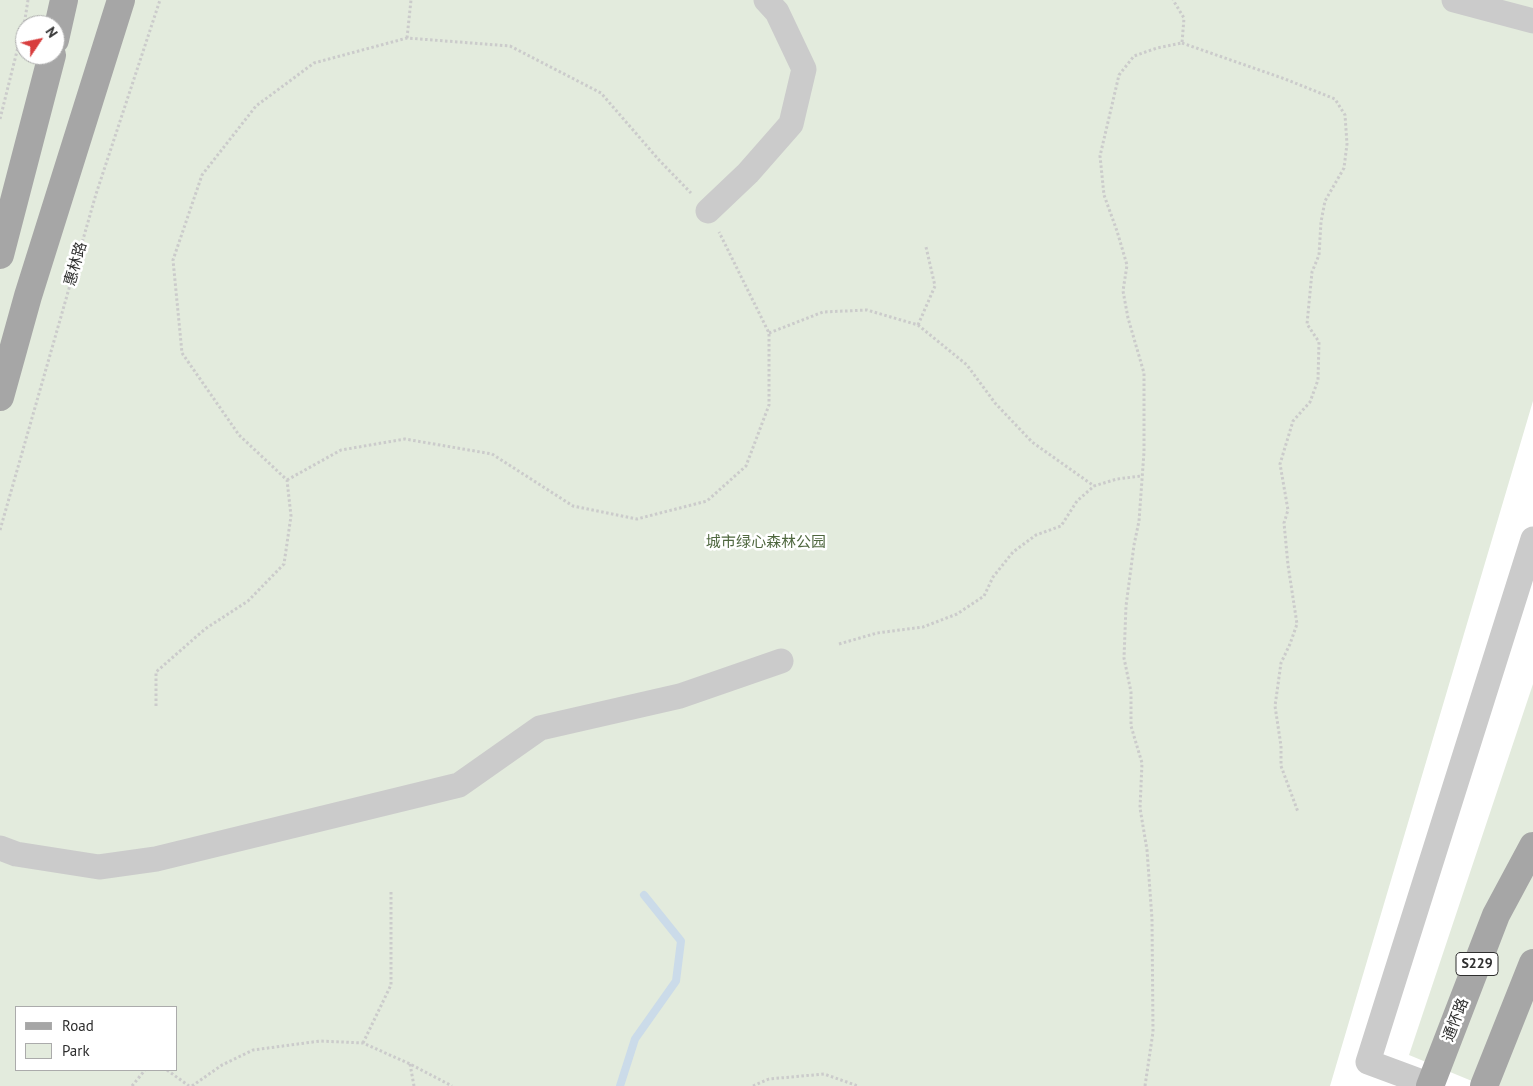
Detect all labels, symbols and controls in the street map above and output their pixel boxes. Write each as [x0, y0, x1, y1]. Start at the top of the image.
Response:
north arrow [15, 15, 65, 65]
text: N [42, 23, 62, 41]
street label: 惠林路 [61, 240, 91, 288]
park label: 城市绿心森林公园 [706, 534, 826, 552]
road number: S229 [1456, 952, 1498, 976]
street label: 通怀路 [1440, 996, 1472, 1044]
legend [15, 1006, 178, 1071]
text: Road [62, 1016, 94, 1035]
text: Park [62, 1041, 90, 1060]

